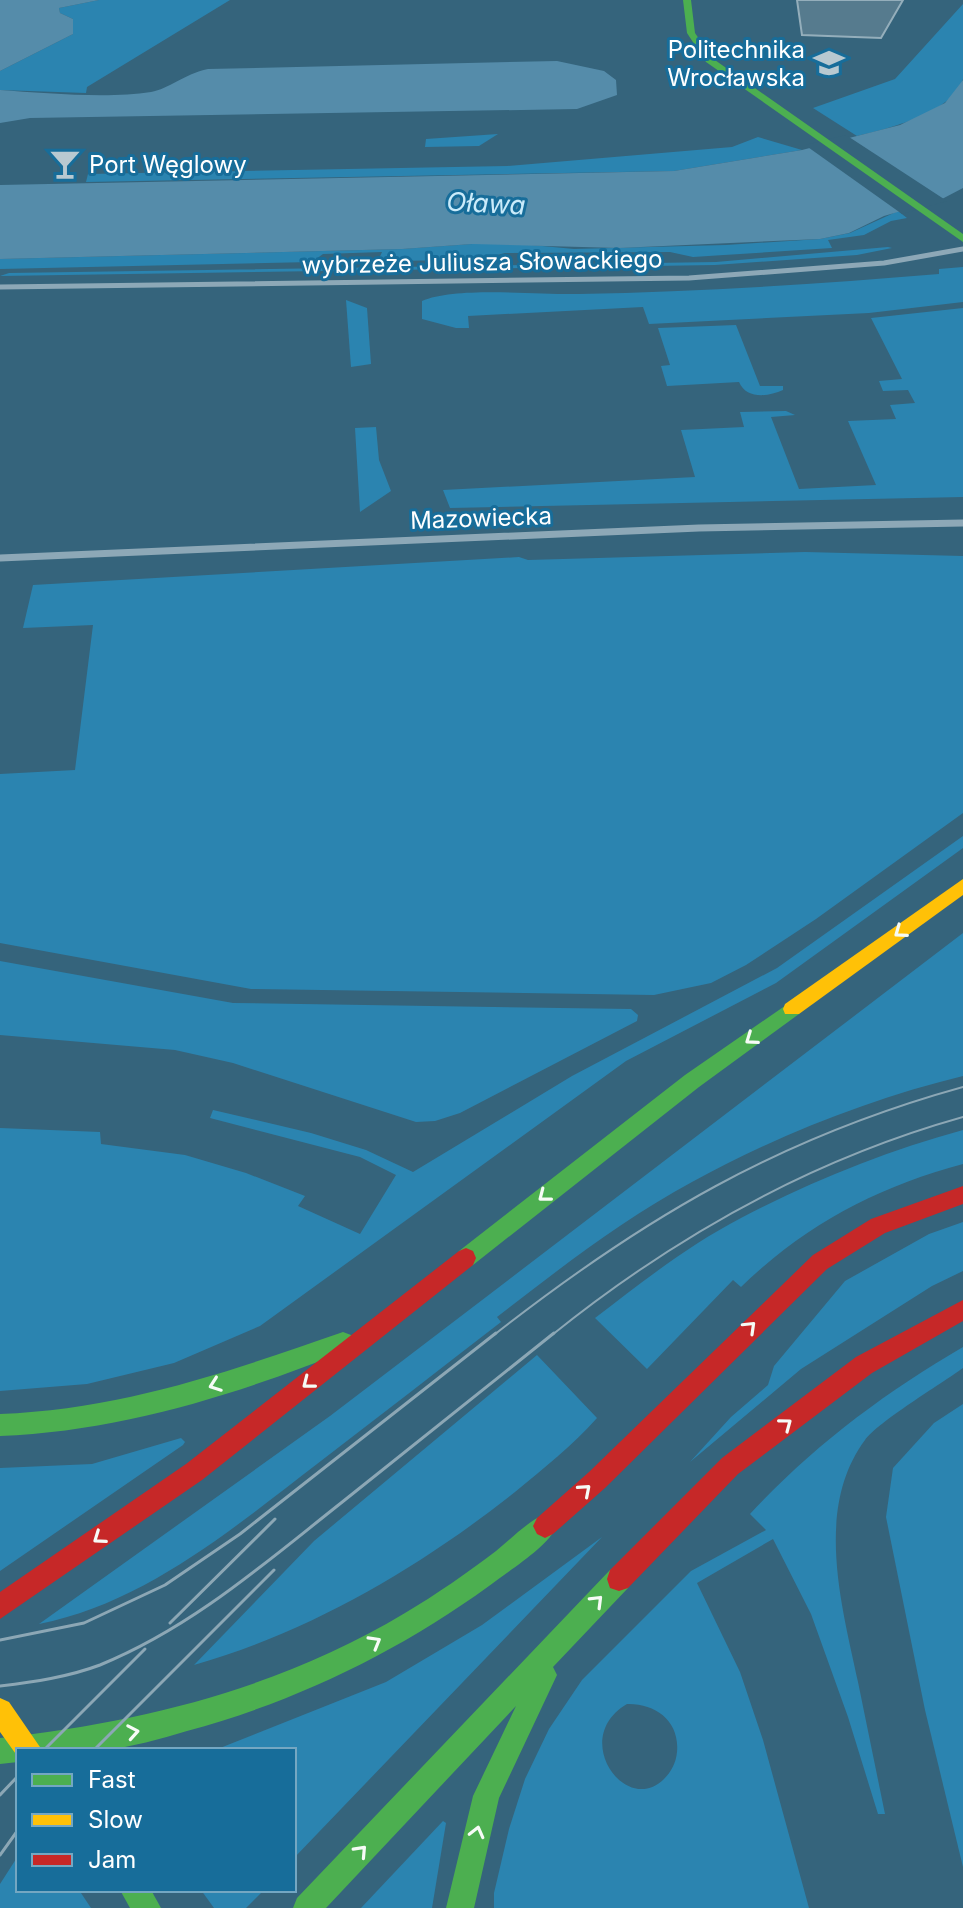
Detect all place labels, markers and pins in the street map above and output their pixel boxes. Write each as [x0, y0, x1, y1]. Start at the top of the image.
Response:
place label: Politechnika Wrocławska [667, 35, 805, 92]
school or university icon: Politechnika Wrocławska [812, 46, 846, 80]
bar icon: Port Węglowy [48, 147, 82, 181]
place label: Port Węglowy [89, 150, 247, 179]

